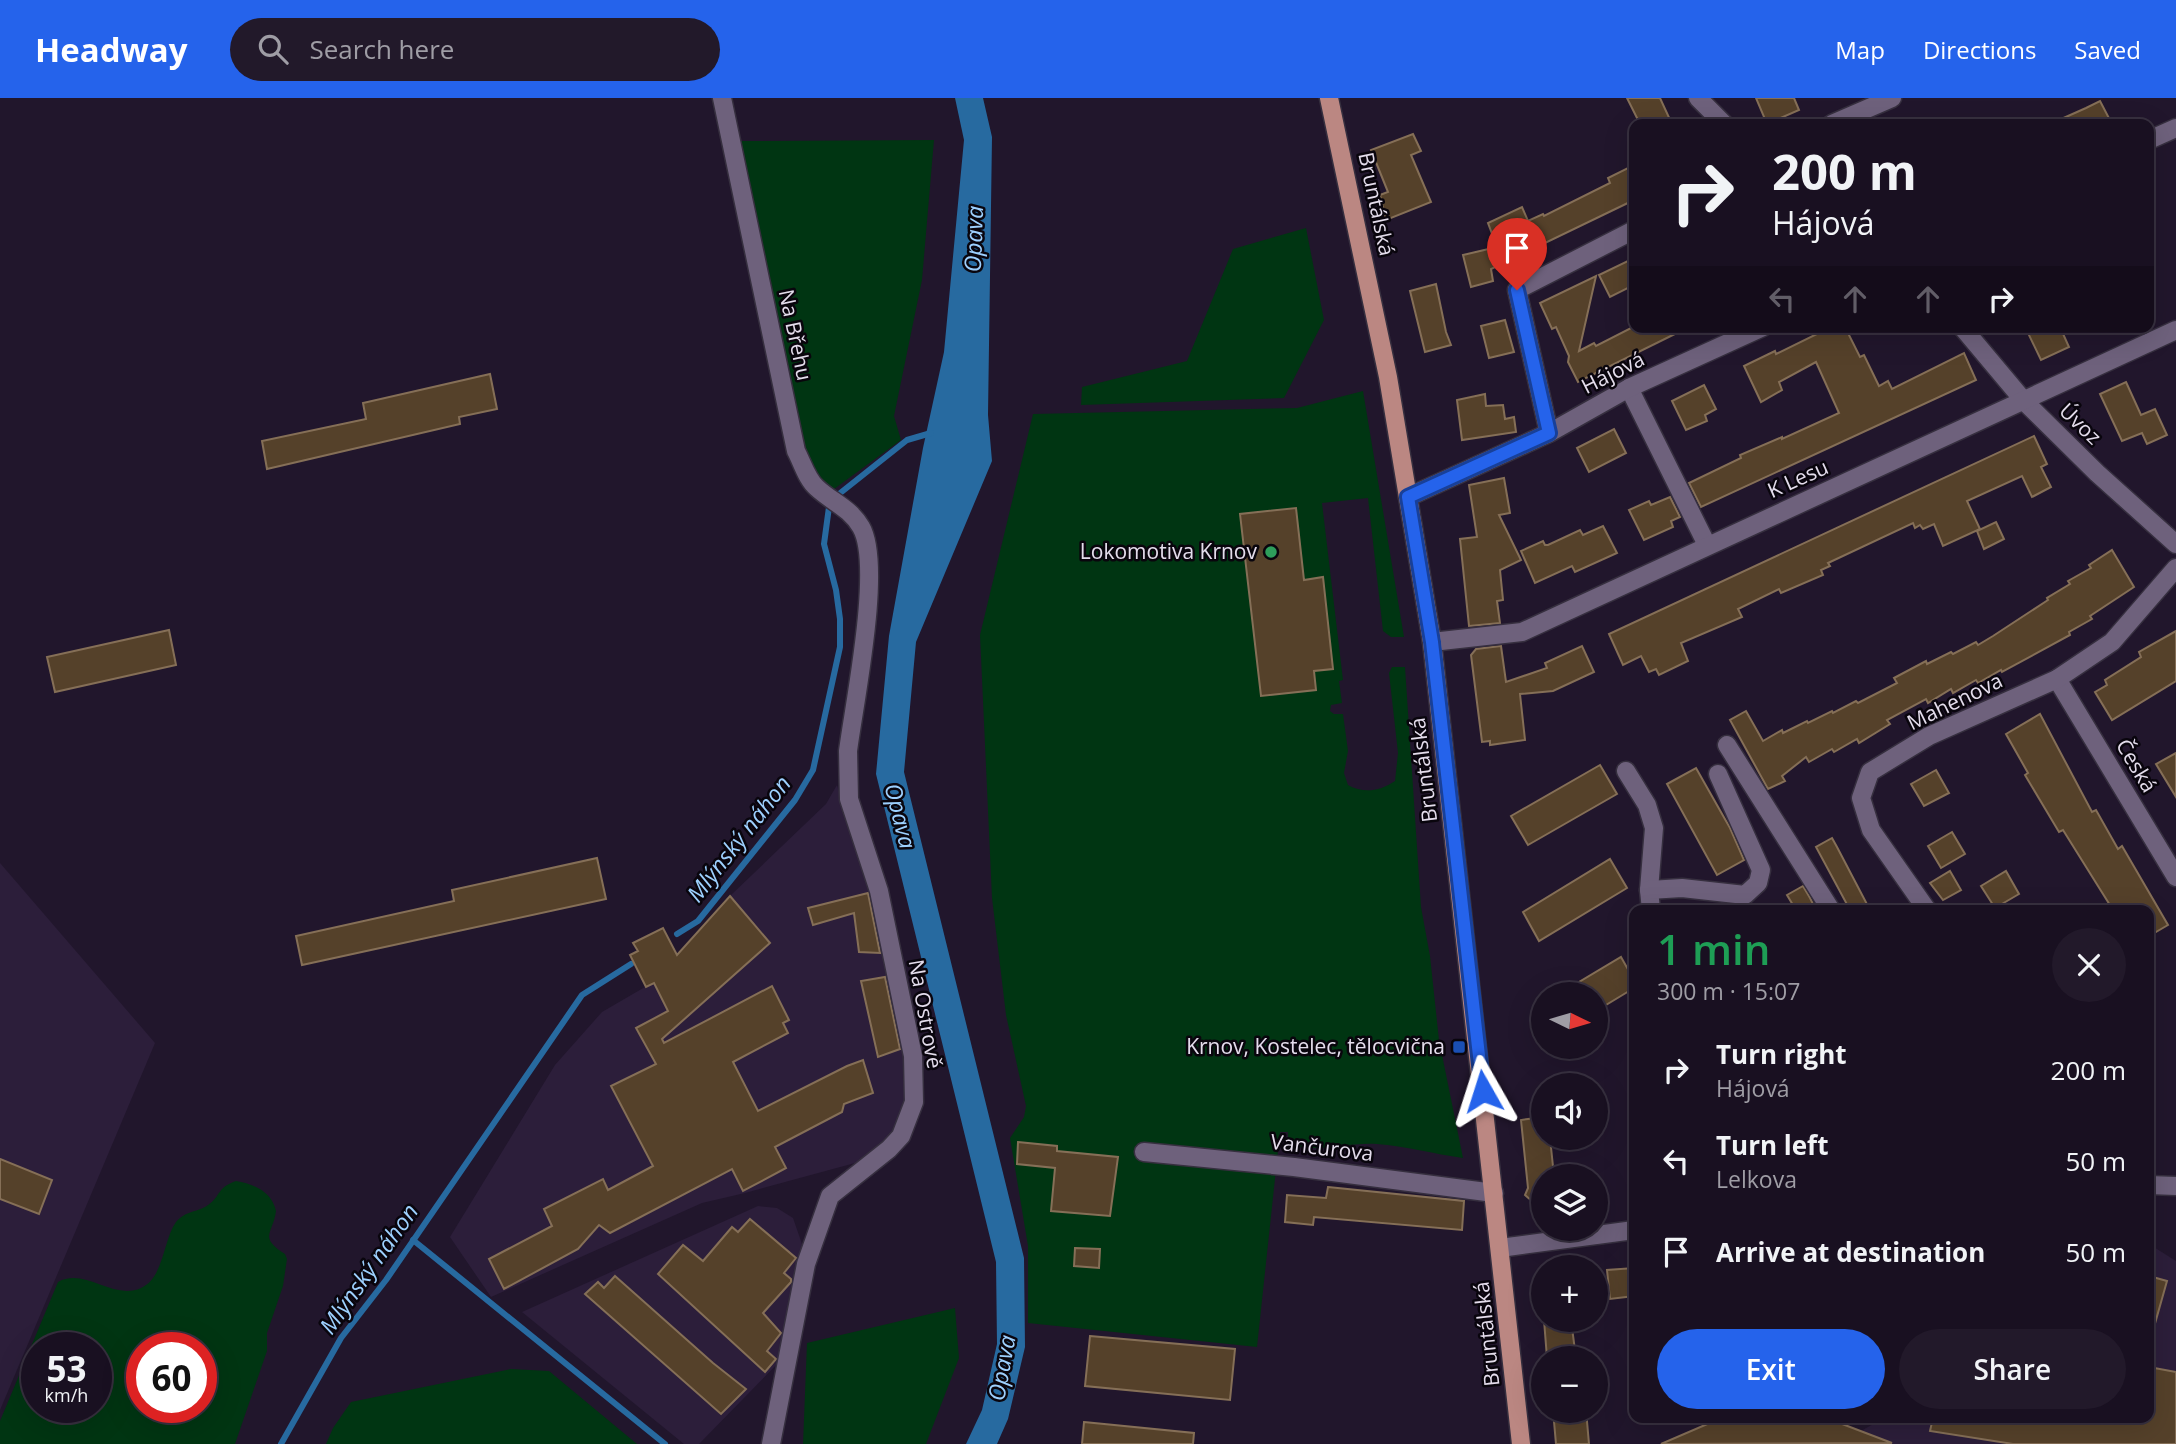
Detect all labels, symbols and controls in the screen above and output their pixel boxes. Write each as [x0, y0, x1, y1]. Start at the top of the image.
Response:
search box [230, 18, 720, 81]
text: Headway [35, 27, 188, 72]
icon: search [254, 30, 292, 68]
text: Search here [310, 31, 454, 67]
text: Map [1835, 33, 1885, 66]
text: Directions [1923, 33, 2036, 66]
text: Saved [2074, 33, 2141, 66]
text: 200 m [1772, 138, 1917, 204]
icon: right [1657, 147, 1748, 238]
street label: Bruntálská [1352, 149, 1402, 258]
text: Hájová [1772, 201, 1874, 244]
water label: Opava [956, 205, 990, 273]
pin [1487, 218, 1547, 290]
icon: arrive [1498, 229, 1536, 267]
icon: left [1763, 280, 1801, 318]
icon: ahead [1836, 280, 1874, 318]
icon: ahead [1909, 280, 1947, 318]
icon: right [1982, 280, 2020, 318]
street label: Na Břehu [773, 287, 819, 383]
street label: Hájová [1576, 344, 1649, 400]
street label: Úvoz [2054, 396, 2108, 450]
street label: K Lesu [1763, 452, 1833, 504]
place label: Lokomotiva Krnov [1080, 537, 1258, 565]
marker: Lokomotiva Krnov [1263, 544, 1279, 560]
street label: Mahenova [1902, 666, 2007, 736]
street label: Bruntálská [1403, 716, 1443, 824]
street label: Česká [2110, 734, 2164, 797]
water label: Mlýnský náhon [679, 769, 798, 908]
water label: Opava [877, 780, 925, 852]
text: 1 min [1657, 920, 1770, 977]
button: close [2052, 928, 2126, 1002]
street label: Na Ostrově [903, 957, 949, 1071]
text: 300 m · 15:07 [1657, 975, 1800, 1007]
north arrow [1531, 982, 1608, 1059]
map controls [1531, 982, 1608, 1423]
place label: Krnov, Kostelec, tělocvična [1186, 1032, 1445, 1060]
text: Turn right [1716, 1036, 1847, 1072]
marker: Krnov, Kostelec, tělocvična [1451, 1039, 1467, 1055]
icon: right [1657, 1051, 1695, 1089]
text: 200 m [2051, 1052, 2126, 1088]
position arrow [1446, 1054, 1520, 1128]
text: Hájová [1716, 1072, 1790, 1104]
button: sound [1531, 1073, 1608, 1150]
street label: Vančurova [1269, 1127, 1375, 1167]
text: Turn left [1716, 1127, 1828, 1163]
icon: left [1657, 1142, 1695, 1180]
text: 50 m [2065, 1143, 2126, 1179]
text: Lelkova [1716, 1163, 1797, 1195]
button: layers [1531, 1164, 1608, 1241]
water label: Mlýnský náhon [311, 1197, 425, 1340]
icon: arrive [1657, 1233, 1695, 1271]
text: Arrive at destination [1716, 1234, 1985, 1270]
text: 50 m [2065, 1234, 2126, 1270]
button: + [1531, 1255, 1608, 1332]
street label: Bruntálská [1467, 1280, 1505, 1388]
button: Exit [1657, 1329, 1885, 1409]
button: Share [1899, 1329, 2126, 1409]
speed limit sign: 60 [126, 1332, 217, 1423]
water label: Opava [979, 1332, 1023, 1403]
text: 53 [46, 1345, 87, 1392]
button: − [1531, 1346, 1608, 1423]
text: km/h [45, 1383, 88, 1407]

